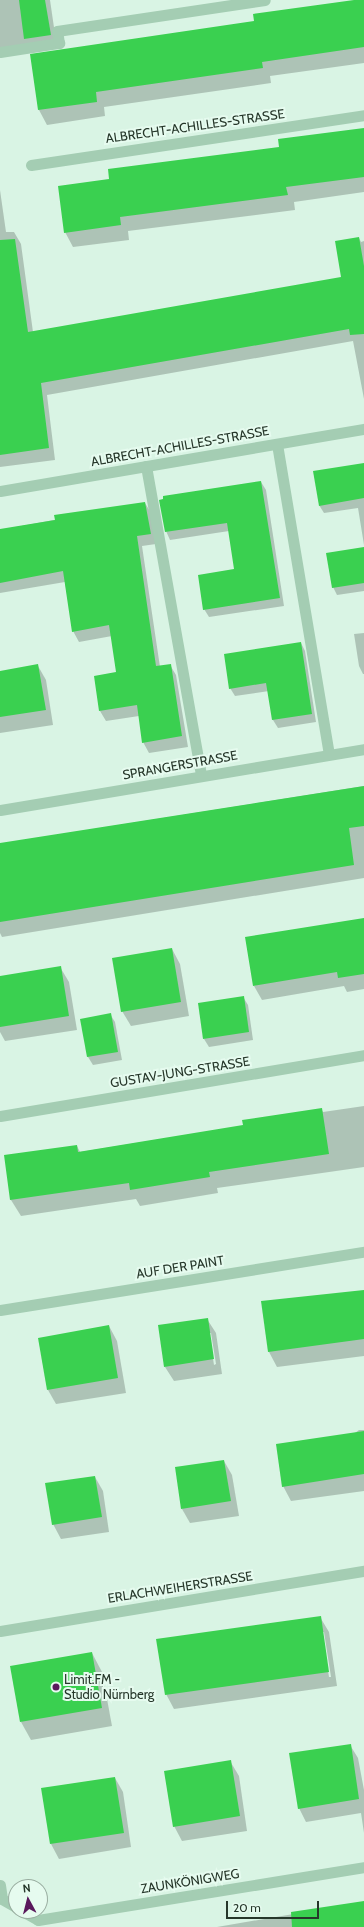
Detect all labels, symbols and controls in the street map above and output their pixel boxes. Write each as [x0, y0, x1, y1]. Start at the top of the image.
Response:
street label: ALBRECHT-ACHILLES-STRASSE [105, 106, 285, 146]
street label: ALBRECHT-ACHILLES-STRASSE [90, 423, 270, 469]
street label: SPRANGERSTRASSE [121, 747, 239, 783]
street label: GUSTAV-JUNG-STRASSE [109, 1053, 251, 1091]
street label: AUF DER PAINT [135, 1252, 225, 1282]
street label: ERLACHWEIHERSTRASSE [106, 1568, 254, 1606]
place label: Limit.FM - Studio Nürnberg [64, 1672, 154, 1703]
marker: Limit.FM - Studio Nürnberg [51, 1682, 61, 1692]
street label: ZAUNKÖNIGWEG [139, 1865, 241, 1897]
north arrow [8, 1879, 48, 1919]
text: N [22, 1881, 31, 1896]
scale bar [228, 1893, 321, 1919]
text: 20 m [233, 1900, 261, 1915]

